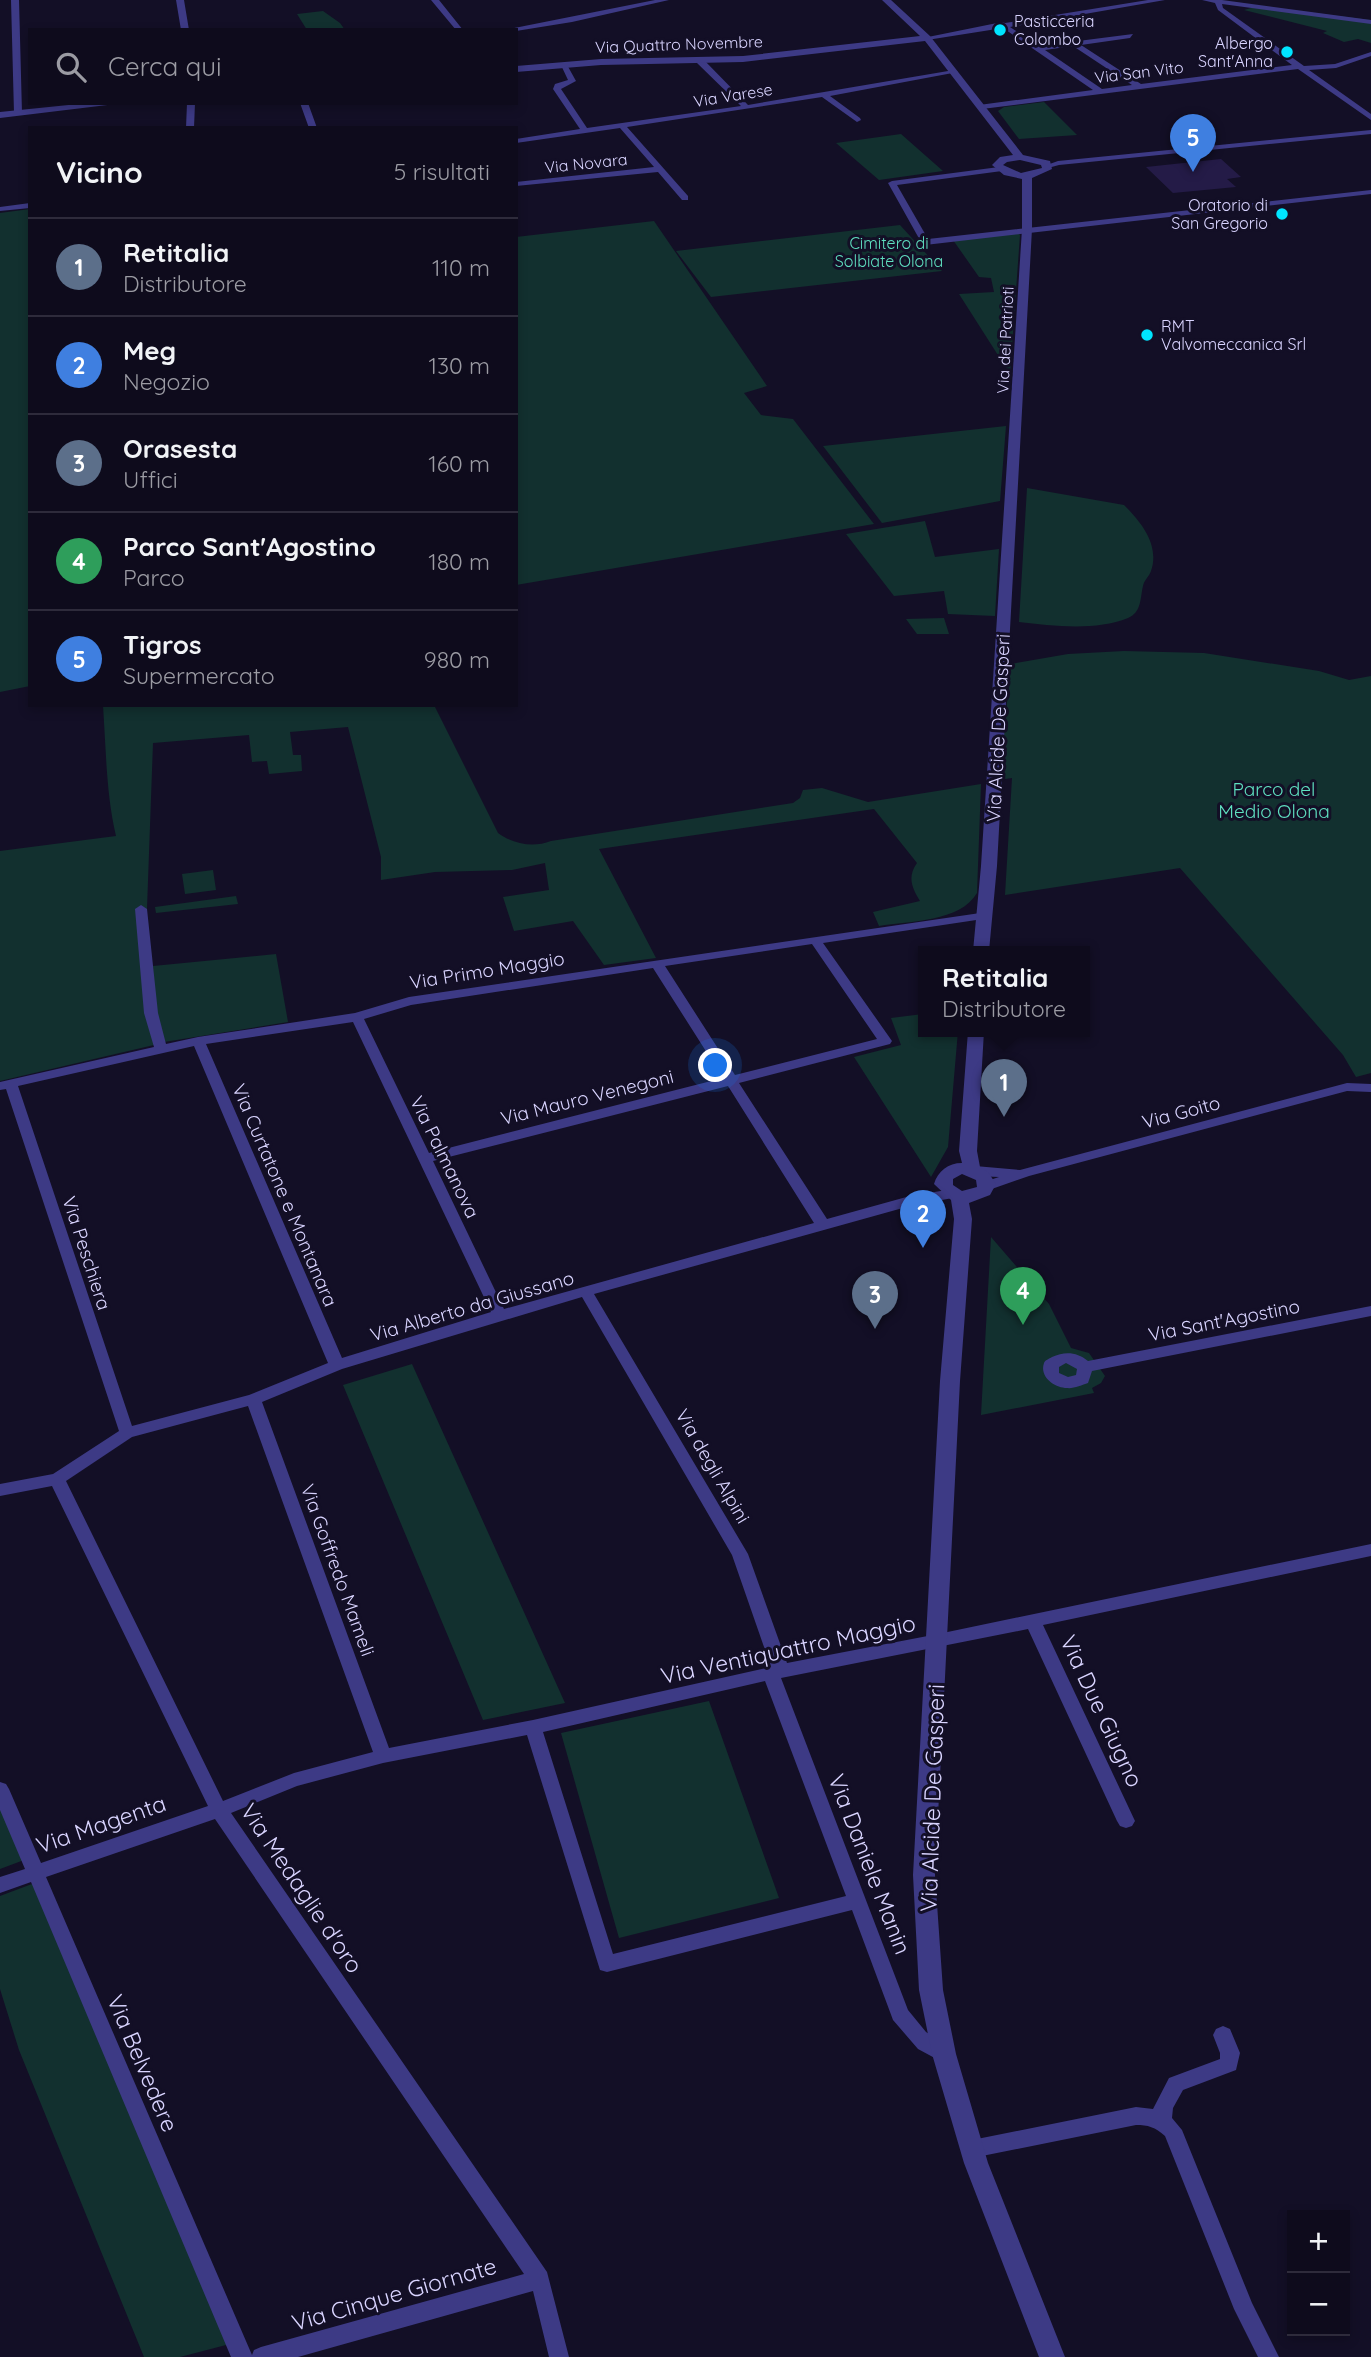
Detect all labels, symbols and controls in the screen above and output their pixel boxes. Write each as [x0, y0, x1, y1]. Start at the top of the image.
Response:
place label: Pasticceria Colombo [1014, 11, 1094, 49]
marker: Pasticceria Colombo [992, 22, 1008, 38]
search box [28, 28, 518, 105]
street label: Via Quattro Novembre [595, 31, 763, 57]
place label: Albergo Sant'Anna [1198, 33, 1273, 71]
marker: Albergo Sant'Anna [1279, 44, 1295, 60]
icon: search [52, 48, 90, 86]
text: Cerca qui [108, 50, 222, 83]
street label: Via San Vito [1093, 57, 1185, 87]
street label: Via Varese [692, 79, 774, 111]
pin: 5 [1170, 114, 1216, 172]
street label: Via Novara [544, 149, 628, 177]
text: Vicino [56, 153, 143, 191]
text: 5 risultati [394, 157, 490, 186]
place label: Oratorio di San Gregorio [1171, 195, 1268, 233]
marker: Oratorio di San Gregorio [1274, 206, 1290, 222]
park label: Cimitero di Solbiate Olona [835, 233, 943, 271]
text: Retitalia [123, 236, 229, 269]
text: 1 [75, 253, 83, 282]
text: 110 m [432, 253, 490, 282]
text: Distributore [123, 269, 247, 298]
street label: Via dei Patrioti [992, 286, 1018, 394]
place label: RMT Valvomeccanica Srl [1161, 316, 1306, 354]
marker: RMT Valvomeccanica Srl [1139, 327, 1155, 343]
text: Meg [123, 334, 176, 367]
text: 2 [72, 351, 86, 380]
text: 130 m [428, 351, 490, 380]
text: Negozio [123, 367, 210, 396]
text: Orasesta [123, 432, 237, 465]
text: 3 [73, 449, 85, 478]
text: 160 m [428, 449, 490, 478]
text: Uffici [123, 465, 178, 494]
text: Parco Sant'Agostino [123, 530, 376, 563]
text: 4 [72, 547, 86, 576]
text: 180 m [428, 547, 490, 576]
text: Parco [123, 563, 185, 592]
text: Tigros [123, 628, 201, 661]
street label: Via Alcide De Gasperi [981, 633, 1015, 823]
text: 5 [72, 645, 86, 674]
text: 980 m [424, 645, 490, 674]
text: Supermercato [123, 661, 275, 690]
park label: Parco del Medio Olona [1218, 777, 1330, 823]
street label: Via Primo Maggio [408, 946, 566, 994]
popup [918, 946, 1090, 1037]
text: Retitalia [942, 961, 1048, 994]
text: Distributore [942, 994, 1066, 1023]
your location [698, 1048, 732, 1082]
pin: 1 [981, 1059, 1027, 1117]
street label: Via Mauro Venegoni [498, 1064, 676, 1130]
street label: Via Curtatone e Montanara [227, 1080, 343, 1310]
street label: Via Goito [1139, 1090, 1223, 1134]
street label: Via Palmanova [405, 1092, 485, 1222]
pin: 2 [900, 1190, 946, 1248]
street label: Via Peschiera [57, 1193, 117, 1313]
street label: Via Alberto da Giussano [367, 1265, 577, 1347]
pin: 4 [1000, 1267, 1046, 1325]
pin: 3 [852, 1271, 898, 1329]
street label: Via Sant'Agostino [1146, 1294, 1302, 1346]
street label: Via degli Alpini [671, 1404, 755, 1528]
street label: Via Goffredo Mameli [296, 1481, 380, 1659]
street label: Via Ventiquattro Maggio [658, 1608, 918, 1690]
street label: Via Due Giugno [1054, 1630, 1150, 1792]
street label: Via Alcide De Gasperi [914, 1683, 950, 1913]
street label: Via Daniele Manin [822, 1770, 918, 1958]
street label: Via Magenta [32, 1788, 170, 1860]
street label: Via Medaglie d'oro [234, 1798, 370, 1978]
street label: Via Belvedere [101, 1990, 185, 2136]
map controls [1287, 2210, 1350, 2336]
button: + [1287, 2210, 1350, 2273]
street label: Via Cinque Giornate [288, 2251, 500, 2337]
button: − [1287, 2273, 1350, 2336]

